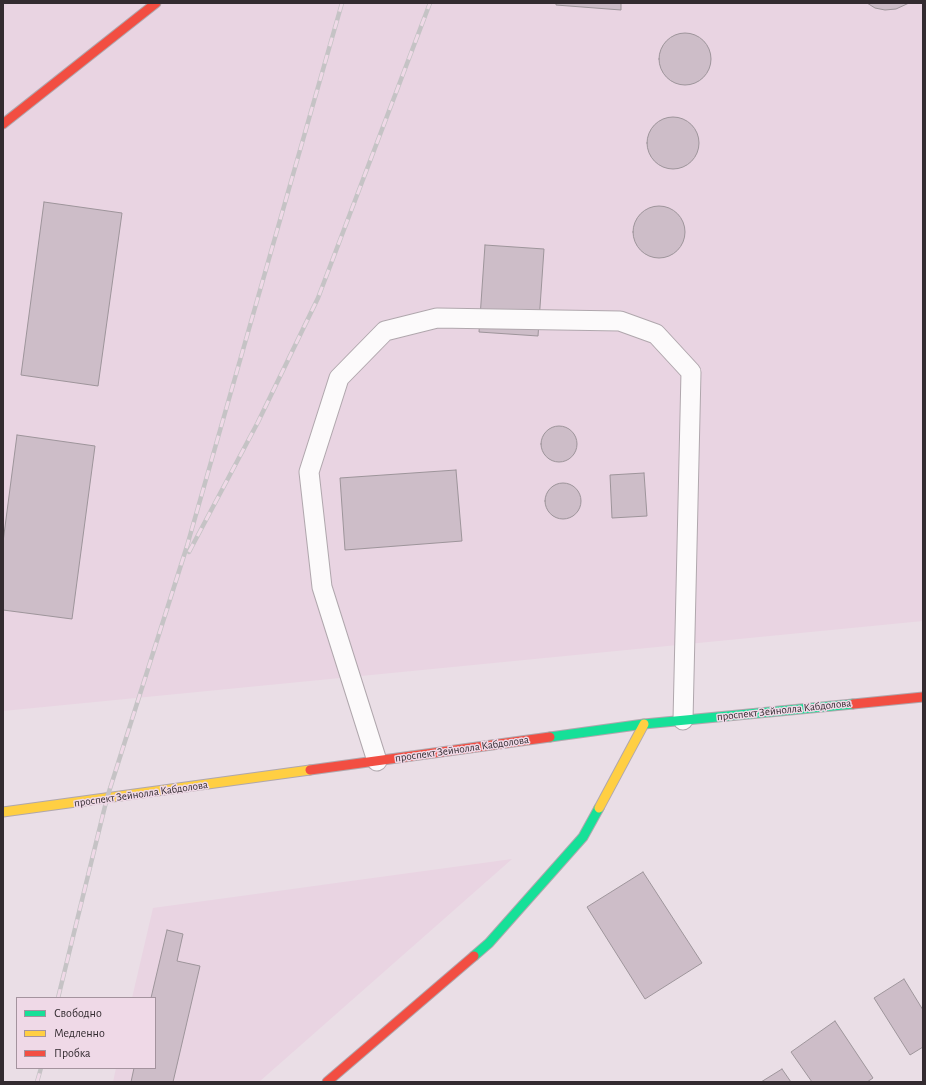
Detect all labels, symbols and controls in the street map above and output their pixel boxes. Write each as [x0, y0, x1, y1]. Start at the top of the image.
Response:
street label: проспект Зейнолла Кабдолова [716, 696, 852, 724]
street label: проспект Зейнолла Кабдолова [394, 733, 530, 765]
street label: проспект Зейнолла Кабдолова [73, 778, 209, 810]
legend [16, 997, 156, 1069]
text: Свободно [54, 1007, 102, 1019]
text: Медленно [54, 1027, 105, 1039]
text: Пробка [54, 1047, 91, 1059]

